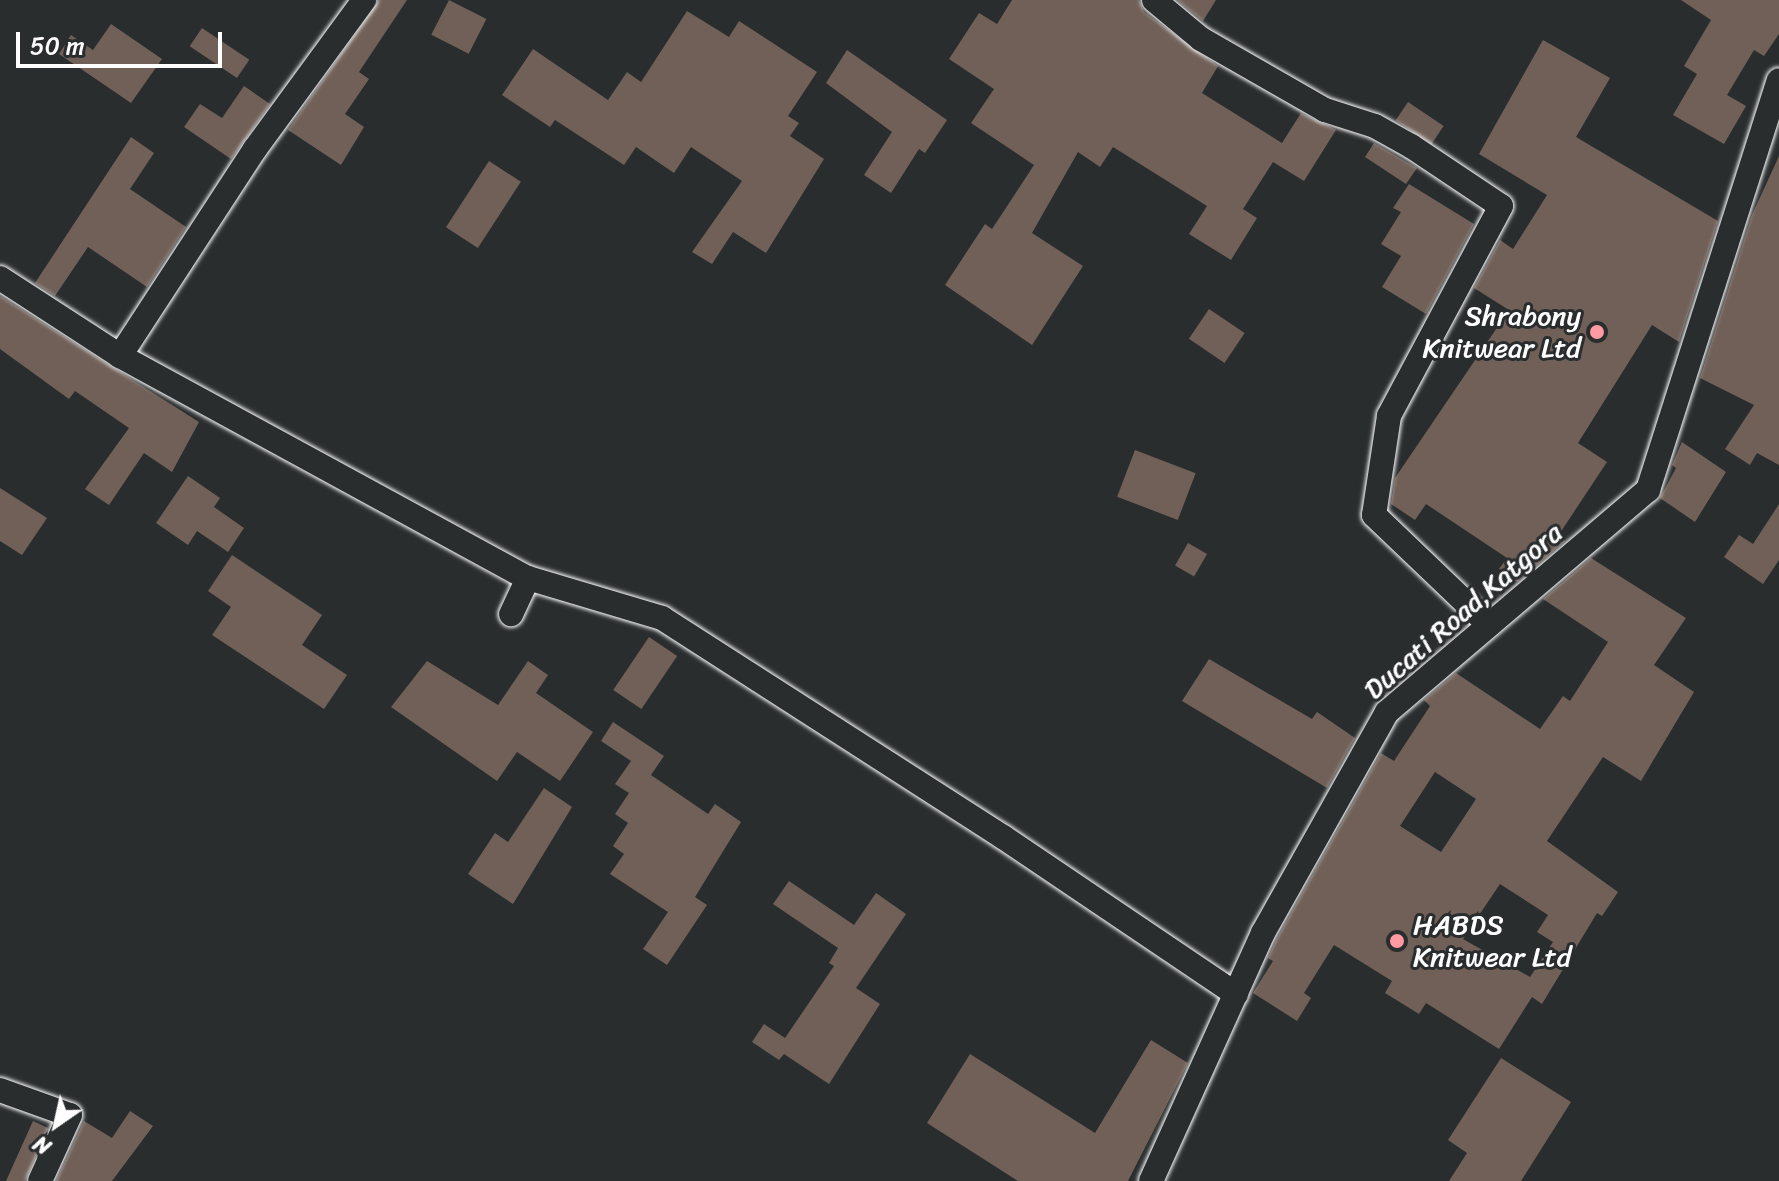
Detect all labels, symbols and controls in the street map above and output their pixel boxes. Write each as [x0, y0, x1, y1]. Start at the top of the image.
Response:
scale bar [20, 16, 226, 66]
text: 50 m [30, 25, 85, 67]
place label: Shrabony Knitwear Ltd [1422, 299, 1581, 365]
marker: Shrabony Knitwear Ltd [1588, 323, 1606, 341]
street label: Ducati Road,Katgora [1357, 516, 1569, 706]
place label: HABDS Knitwear Ltd [1413, 908, 1572, 974]
marker: HABDS Knitwear Ltd [1388, 932, 1406, 950]
north arrow [16, 1085, 96, 1165]
text: N [25, 1125, 60, 1166]

